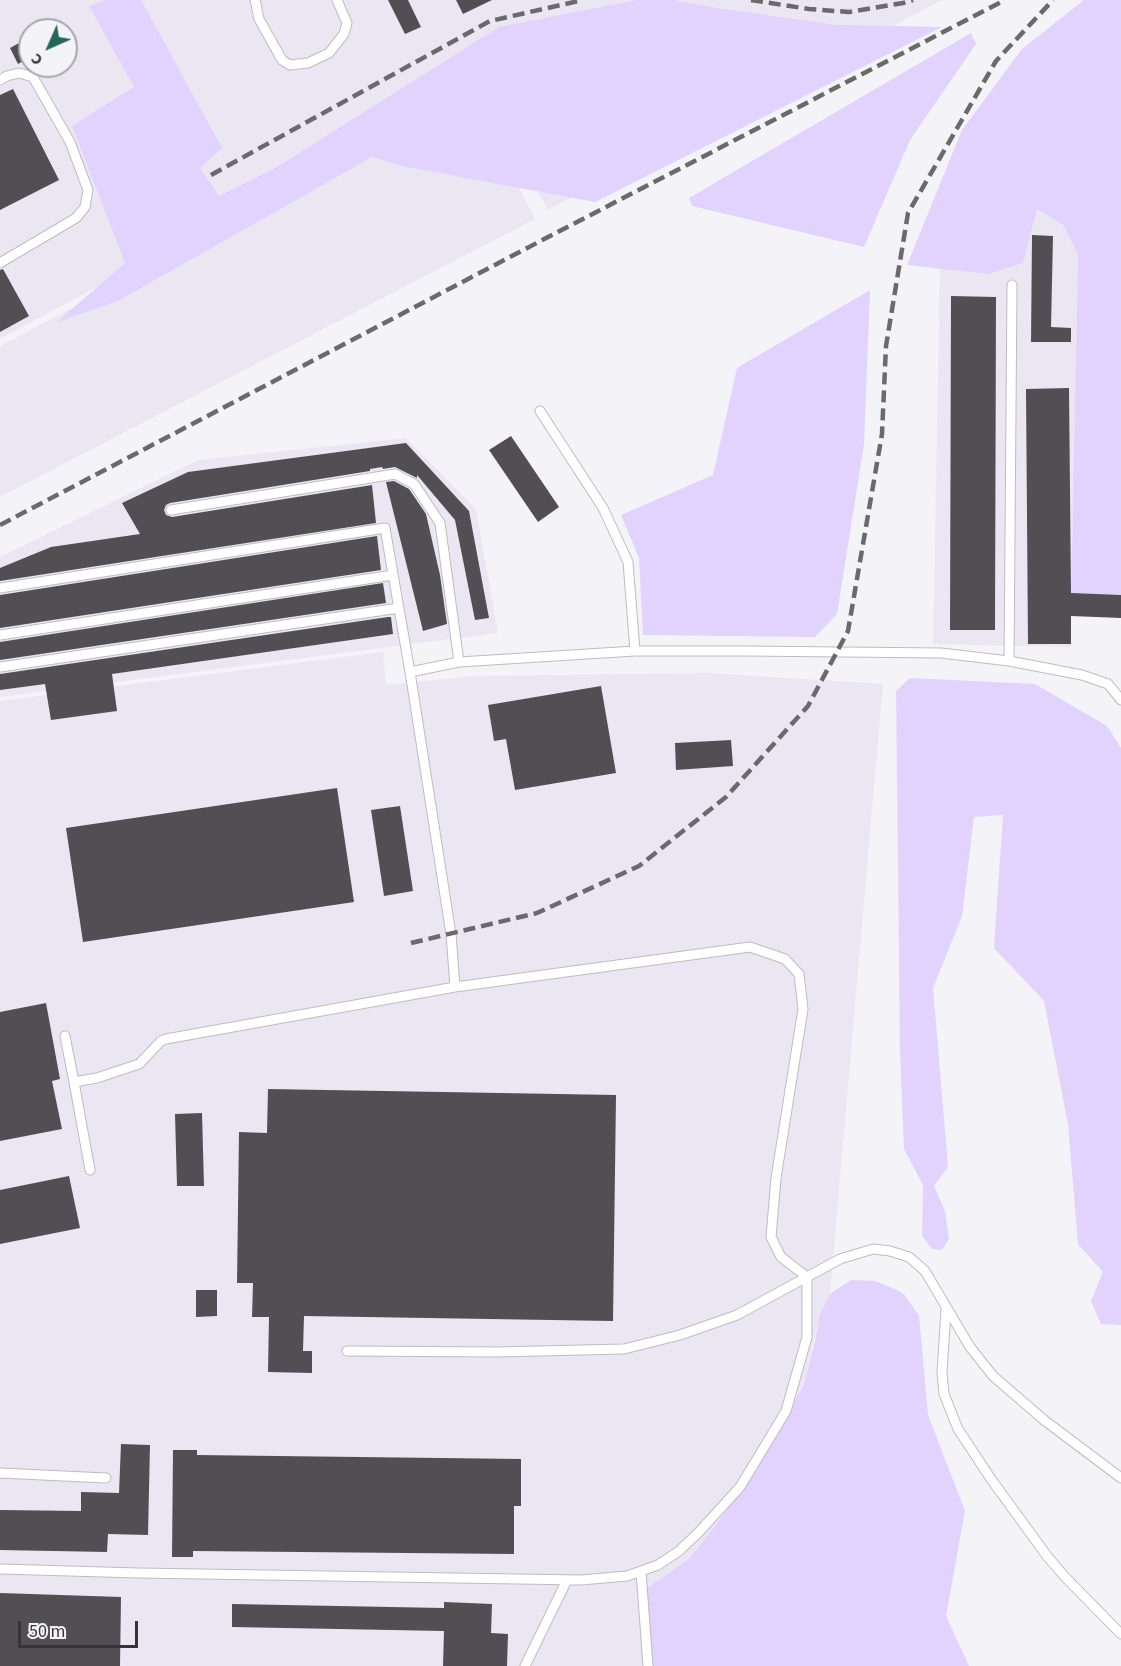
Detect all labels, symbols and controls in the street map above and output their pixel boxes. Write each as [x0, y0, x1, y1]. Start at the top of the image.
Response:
north arrow [18, 18, 78, 78]
text: С [26, 48, 48, 70]
scale bar [21, 1609, 141, 1647]
text: 50 m [29, 1619, 65, 1644]

